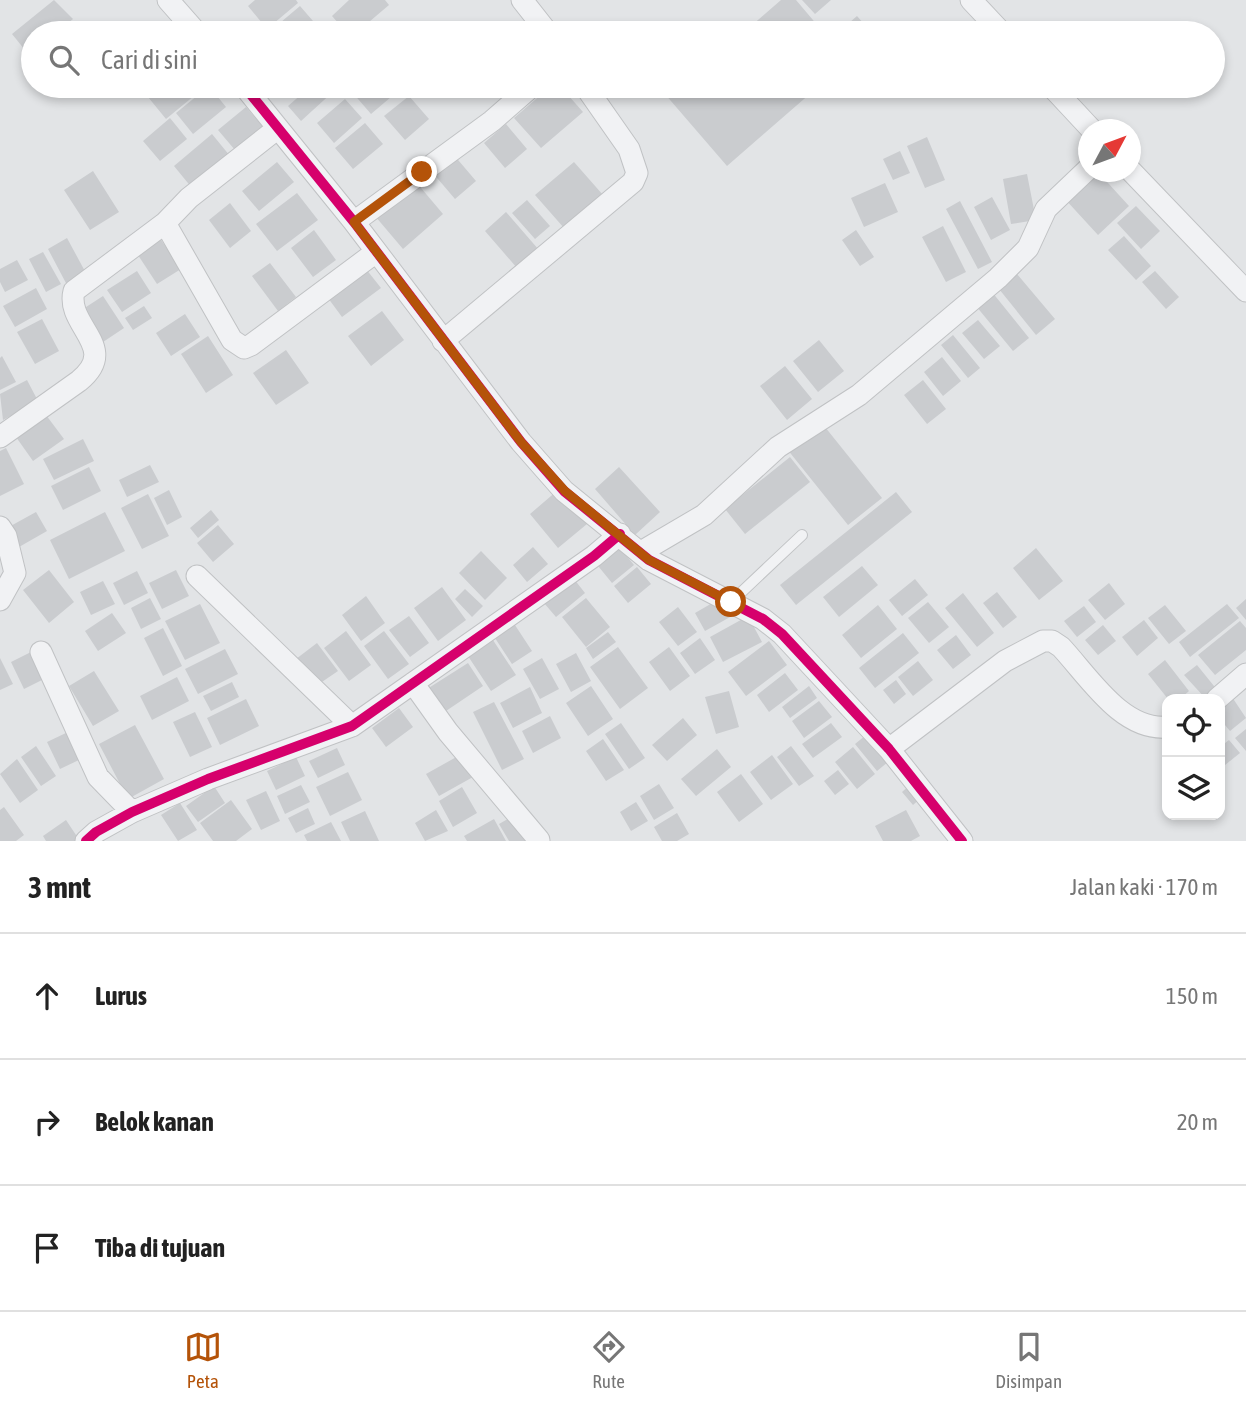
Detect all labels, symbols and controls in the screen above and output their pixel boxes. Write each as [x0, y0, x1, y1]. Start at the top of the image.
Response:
search box [21, 21, 1225, 98]
icon: search [45, 41, 83, 79]
text: Cari di sini [101, 45, 198, 75]
north arrow [1078, 119, 1141, 182]
route end [406, 156, 437, 187]
route start [715, 586, 746, 617]
map controls [1162, 694, 1225, 820]
button: locate [1162, 694, 1225, 757]
button: layers [1162, 757, 1225, 820]
text: 3 mnt [28, 870, 91, 904]
text: Jalan kaki · 170 m [1070, 874, 1218, 900]
icon: ahead [28, 977, 66, 1015]
text: Lurus [95, 981, 147, 1011]
text: 150 m [1166, 983, 1218, 1009]
icon: right [28, 1103, 66, 1141]
text: Belok kanan [95, 1107, 214, 1137]
text: 20 m [1177, 1109, 1218, 1135]
icon: arrive [28, 1229, 66, 1267]
text: Tiba di tujuan [95, 1233, 225, 1263]
tab: Peta [184, 1328, 222, 1392]
tab: Rute [590, 1328, 628, 1392]
tab: Disimpan [995, 1328, 1062, 1392]

